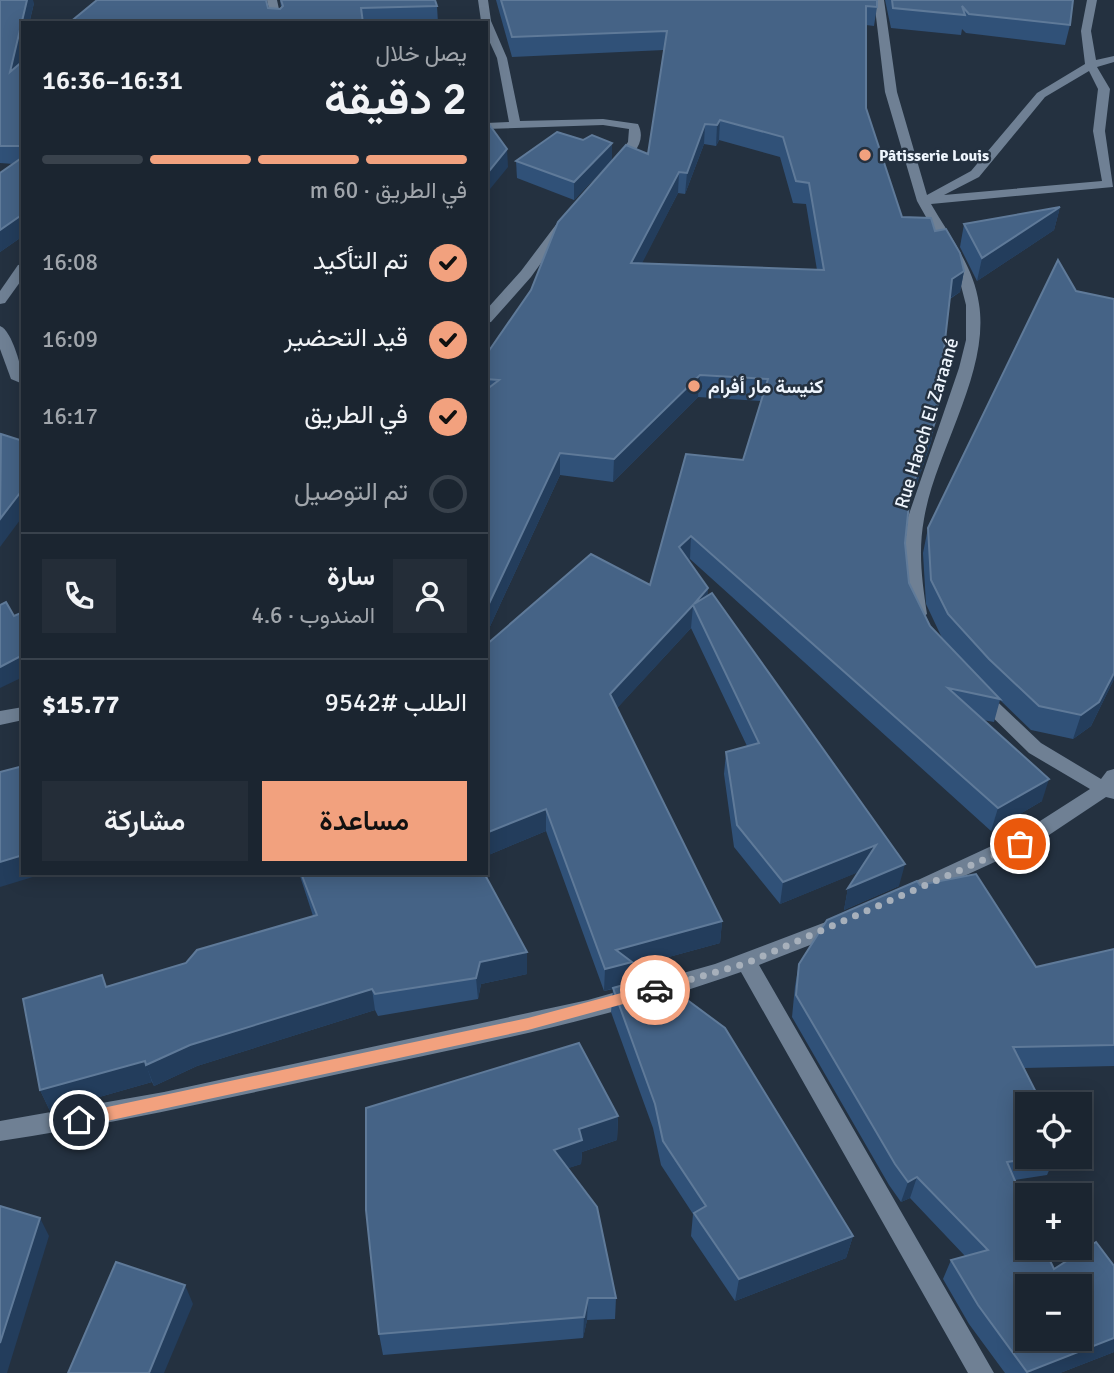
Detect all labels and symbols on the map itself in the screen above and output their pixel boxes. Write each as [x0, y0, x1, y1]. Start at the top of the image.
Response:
place label: Pâtisserie Louis [879, 146, 989, 166]
marker: Pâtisserie Louis [857, 147, 873, 163]
street label: Rue Haoch El Zaraané [890, 335, 964, 512]
place label: كنيسة مار أفرام [708, 375, 824, 399]
marker: كنيسة مار أفرام [686, 378, 702, 394]
pin [990, 814, 1050, 874]
courier [620, 955, 690, 1025]
pin [49, 1090, 109, 1150]

